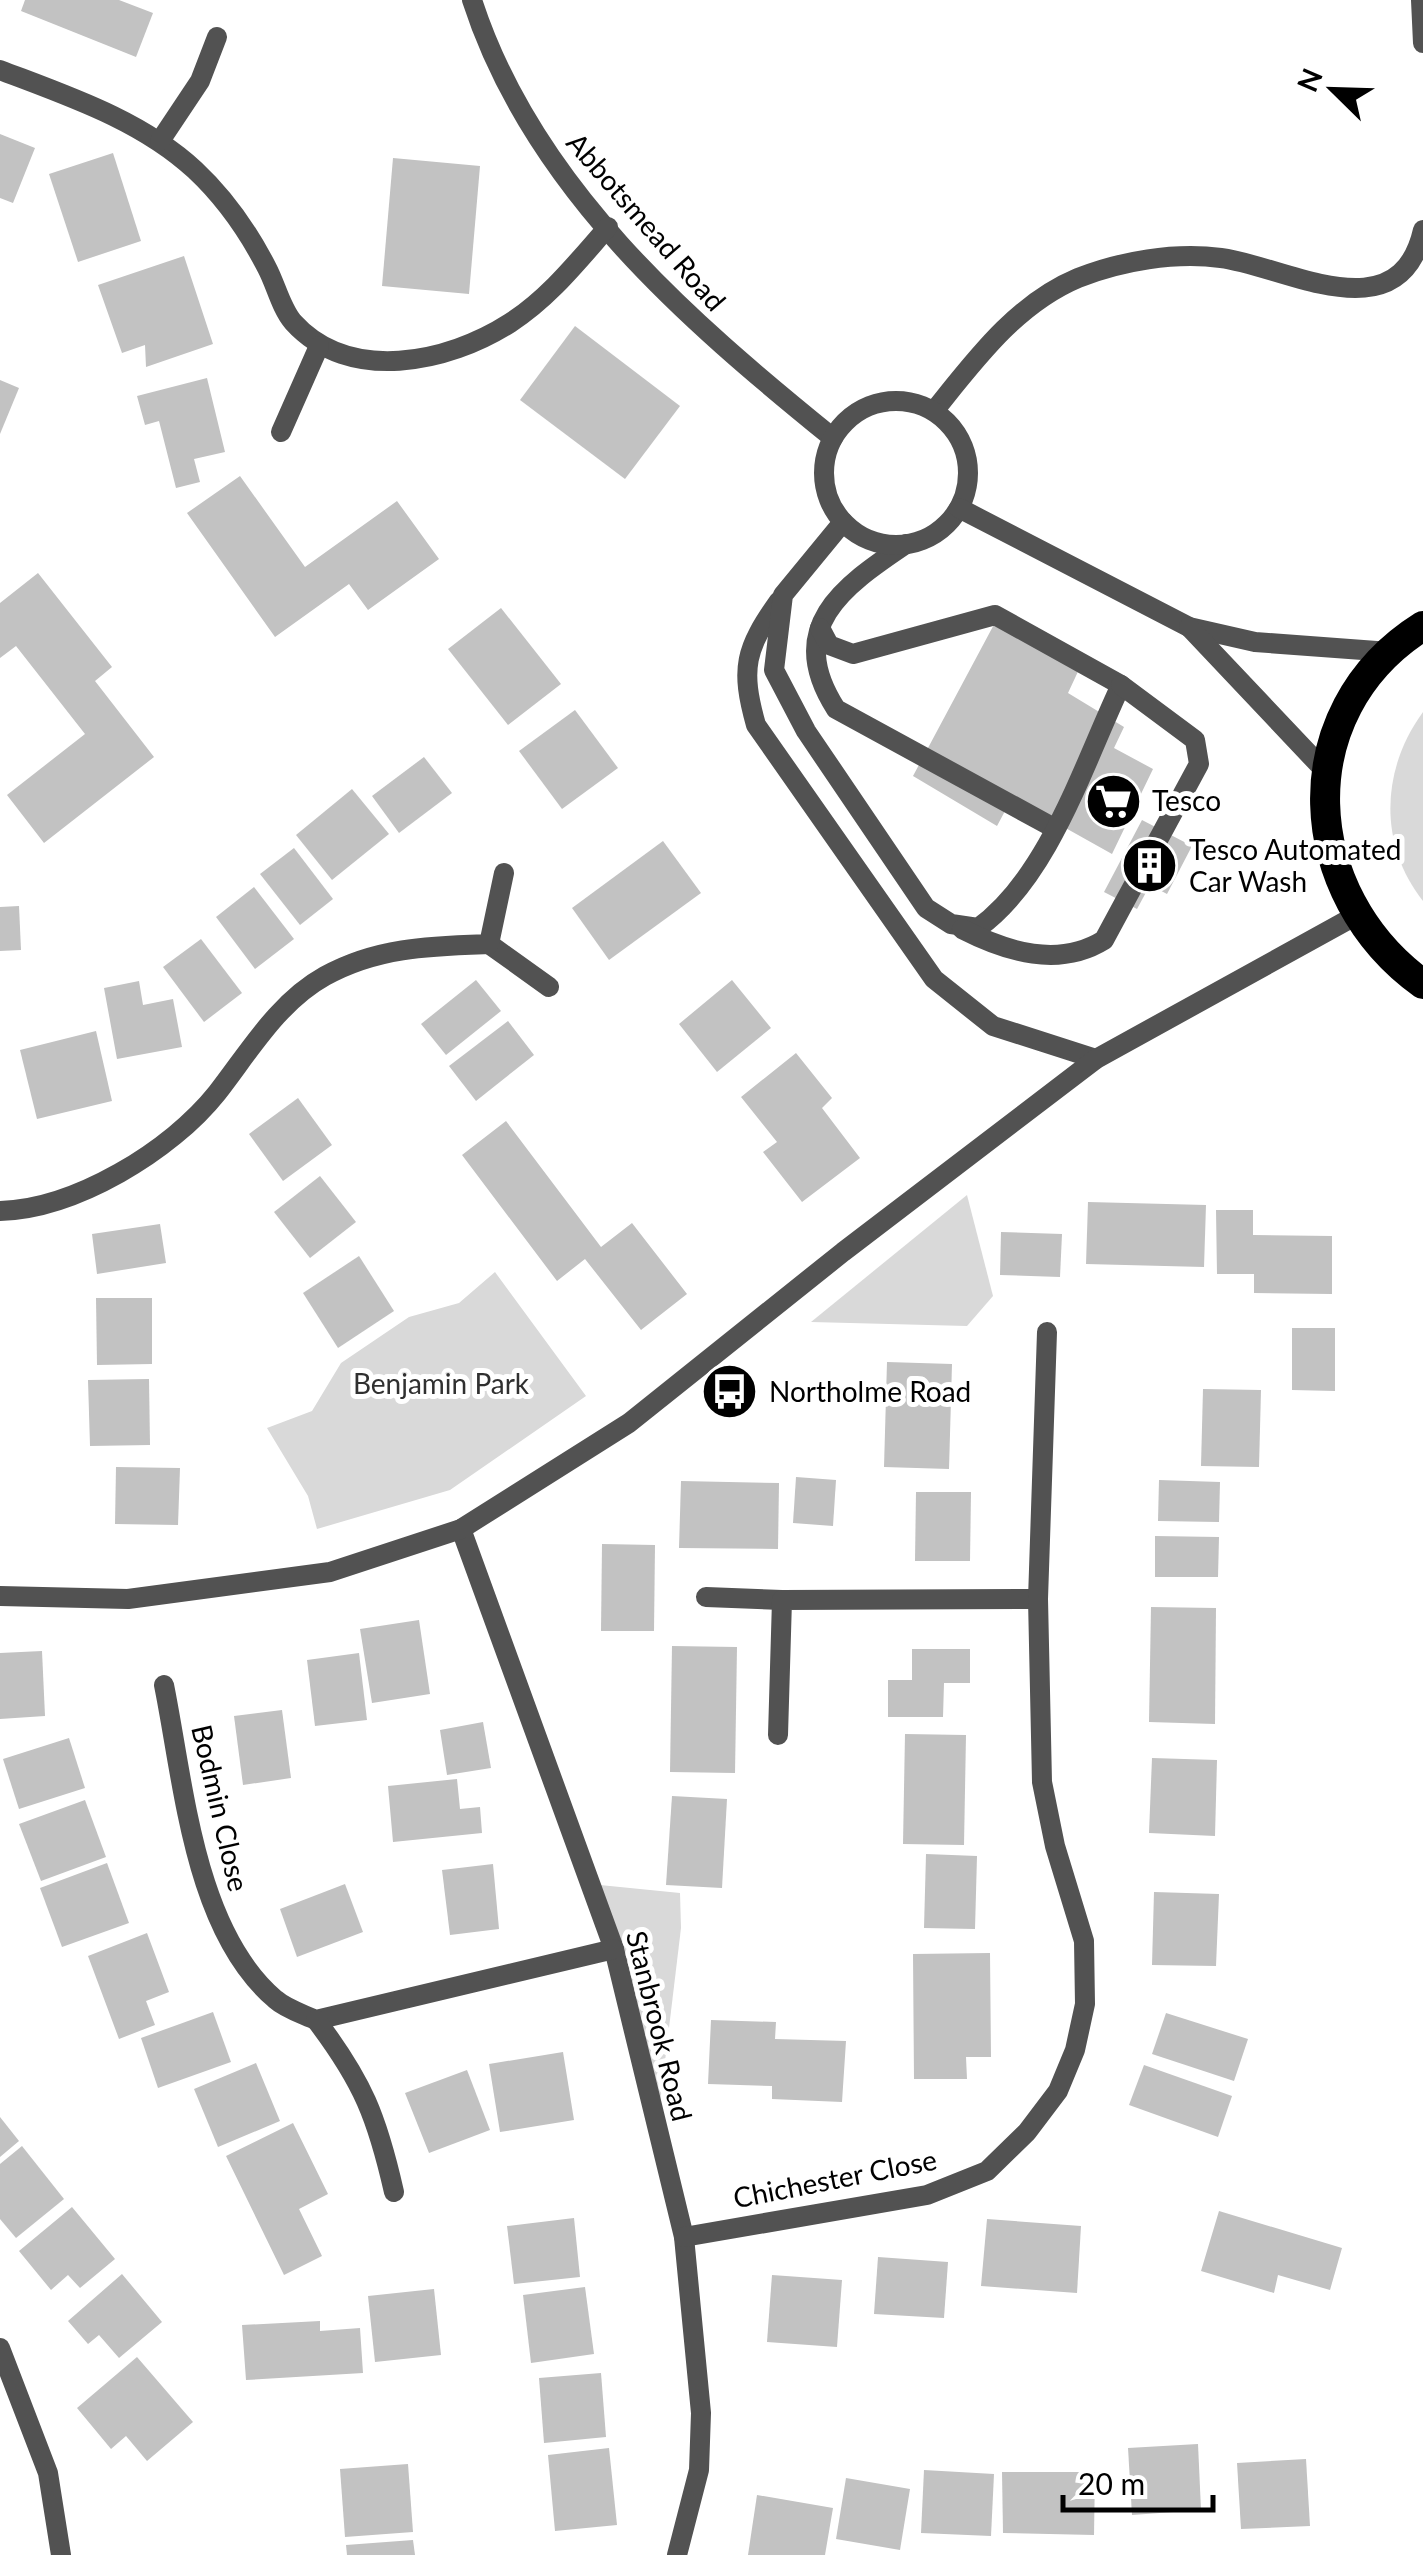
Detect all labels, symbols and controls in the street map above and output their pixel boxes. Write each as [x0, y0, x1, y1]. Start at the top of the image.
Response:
north arrow [1283, 40, 1383, 140]
text: N [1289, 63, 1329, 96]
street label: Abbotsmead Road [560, 125, 733, 317]
supermarket icon: Tesco [1083, 771, 1143, 831]
place label: Tesco [1152, 783, 1221, 817]
place label: Tesco Automated Car Wash [1189, 832, 1402, 898]
building icon: Tesco Automated Car Wash [1120, 836, 1180, 896]
bus stop icon: Northolme Road [700, 1362, 760, 1422]
park label: Benjamin Park [353, 1366, 530, 1400]
place label: Northolme Road [769, 1374, 971, 1408]
street label: Bodmin Close [185, 1721, 257, 1894]
street label: Stanbrook Road [620, 1927, 700, 2124]
street label: Chichester Close [730, 2142, 939, 2214]
scale bar [1063, 2450, 1213, 2512]
text: 20 m [1078, 2465, 1145, 2501]

